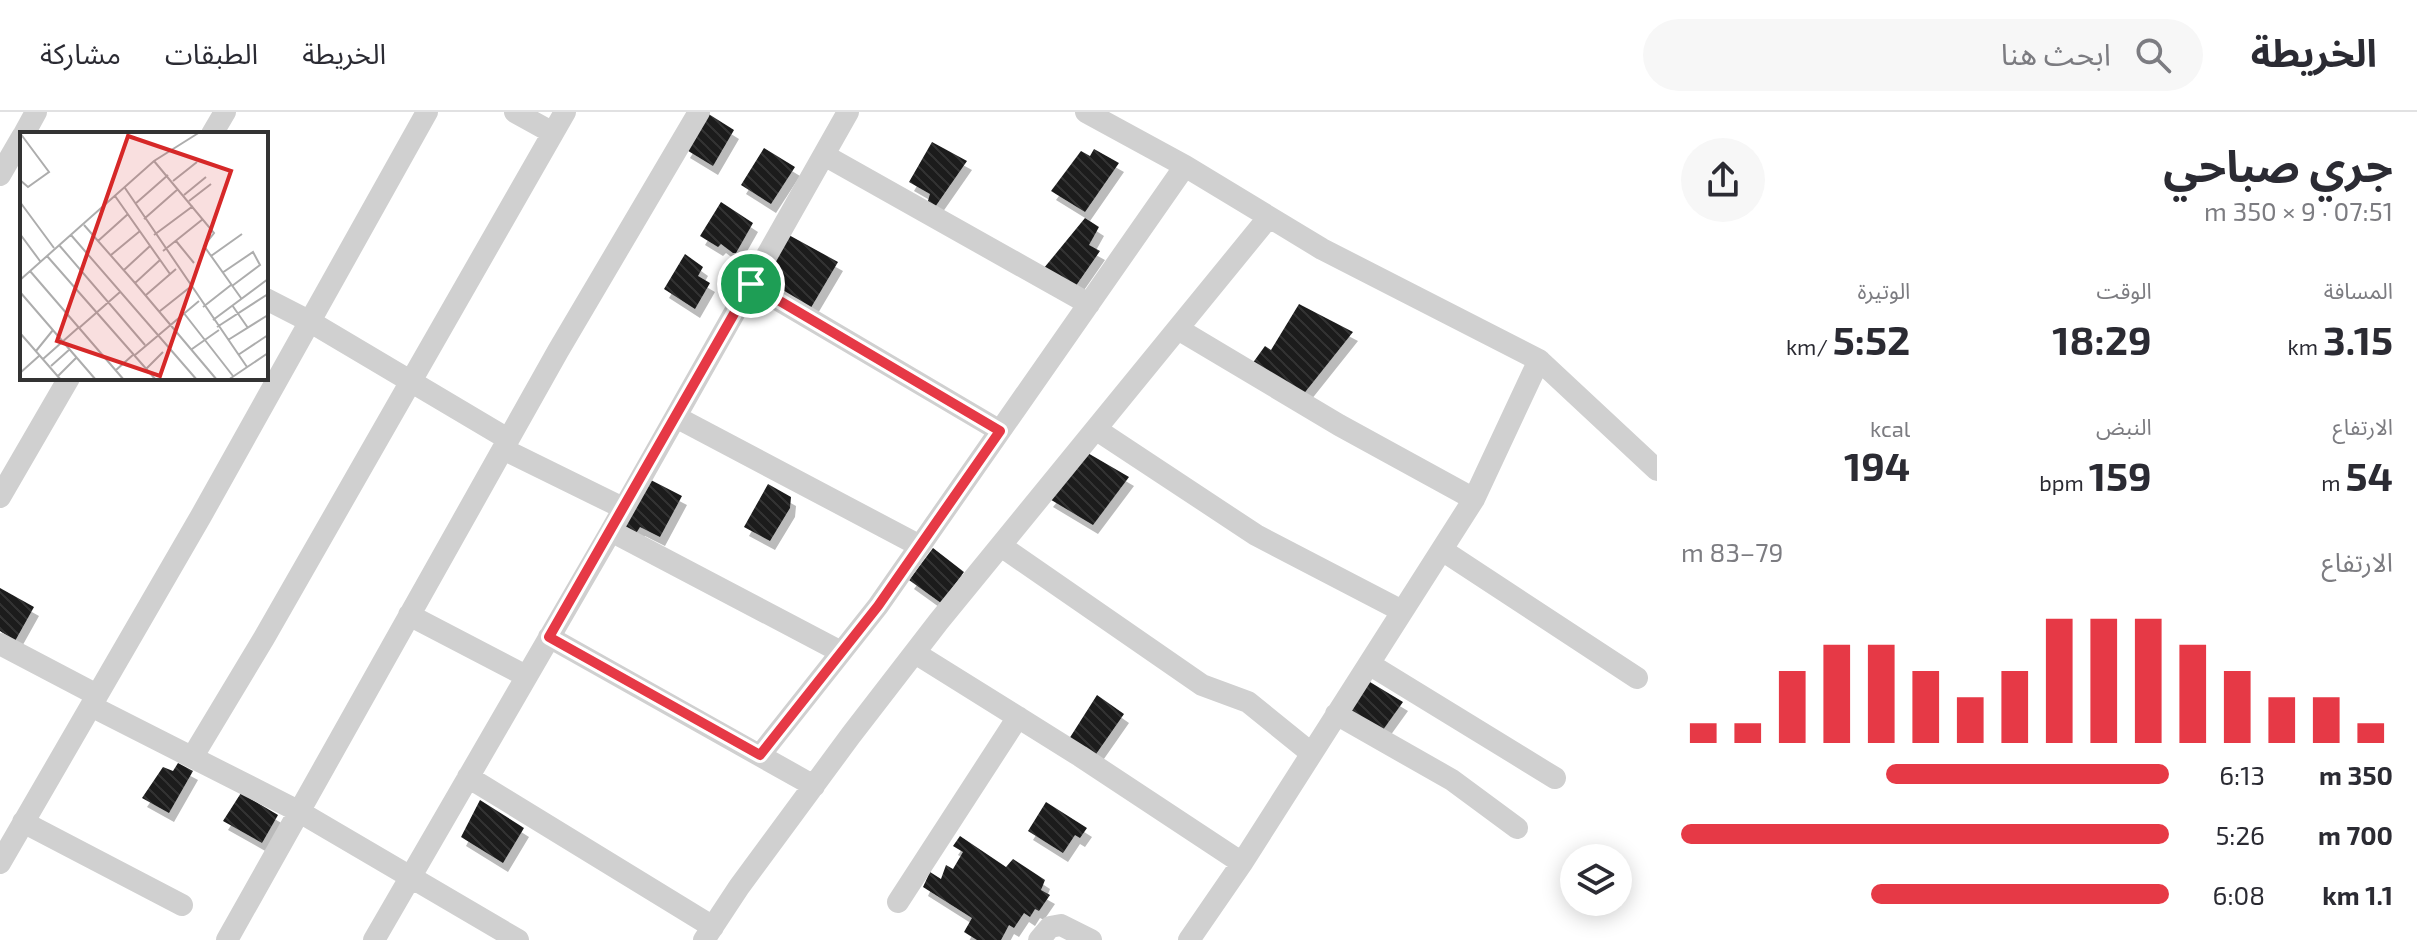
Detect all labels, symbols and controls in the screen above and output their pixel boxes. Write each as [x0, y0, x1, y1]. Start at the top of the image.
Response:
search box [1643, 19, 2203, 91]
text: الخريطة [2251, 29, 2377, 75]
icon: search [2131, 33, 2175, 77]
text: ابحث هنا [2001, 35, 2111, 71]
text: مشاركة [40, 36, 121, 70]
text: الطبقات [165, 36, 258, 70]
text: الخريطة [302, 36, 386, 70]
inset map [20, 132, 268, 380]
button: share [1681, 138, 1765, 222]
text: جري صباحي [2163, 138, 2393, 191]
text: 07:51 · 9 × 350 m [2204, 195, 2393, 226]
pin [717, 250, 785, 318]
icon: arrive [729, 262, 773, 306]
text: الوتيرة [1857, 277, 1910, 303]
text: الوقت [2096, 277, 2152, 303]
text: المسافة [2324, 277, 2393, 303]
text: 5:52 [1833, 315, 1910, 363]
text: 18:29 [2052, 315, 2152, 363]
text: 3.15 [2323, 315, 2393, 363]
text: /km [1786, 333, 1833, 359]
text: km [2288, 333, 2323, 359]
text: النبض [2096, 413, 2152, 439]
text: الارتفاع [2333, 413, 2393, 439]
text: kcal [1870, 415, 1910, 441]
text: 194 [1844, 441, 1910, 489]
text: 159 [2089, 451, 2152, 499]
text: 54 [2345, 451, 2393, 499]
text: bpm [2039, 469, 2089, 495]
text: m [2321, 469, 2345, 495]
text: 79–83 m [1681, 536, 1783, 567]
text: الارتفاع [2322, 546, 2393, 577]
text: 6:13 [2219, 759, 2265, 790]
text: 350 m [2319, 759, 2393, 790]
text: 5:26 [2215, 819, 2265, 850]
text: 700 m [2318, 819, 2393, 850]
map controls [1560, 844, 1632, 916]
button: layers [1560, 844, 1632, 916]
text: 6:08 [2213, 879, 2265, 910]
text: 1.1 km [2322, 879, 2393, 910]

